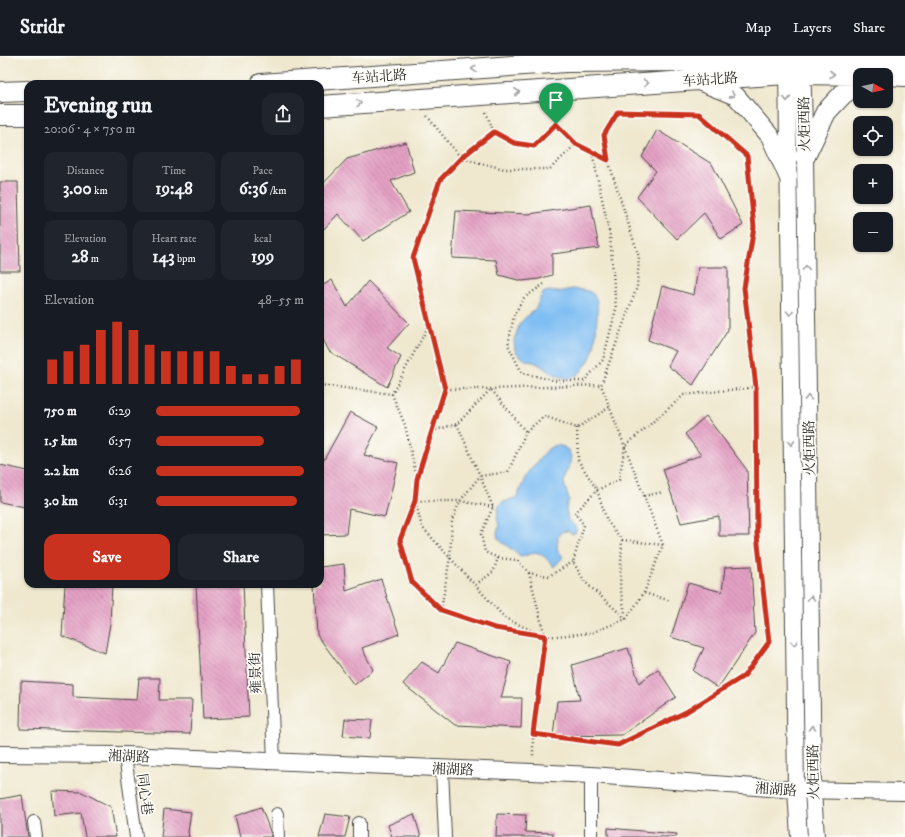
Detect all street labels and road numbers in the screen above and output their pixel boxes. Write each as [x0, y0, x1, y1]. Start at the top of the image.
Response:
street label: 车站北路 [351, 66, 408, 88]
street label: 车站北路 [682, 69, 739, 91]
street label: 火炬西路 [796, 96, 814, 152]
street label: 火炬西路 [801, 420, 819, 476]
street label: 雍景街 [246, 652, 266, 694]
street label: 火炬西路 [805, 744, 823, 800]
street label: 湘湖路 [108, 747, 150, 767]
street label: 湘湖路 [432, 760, 474, 780]
street label: 同心巷 [132, 772, 156, 816]
street label: 湘湖路 [754, 780, 798, 800]

